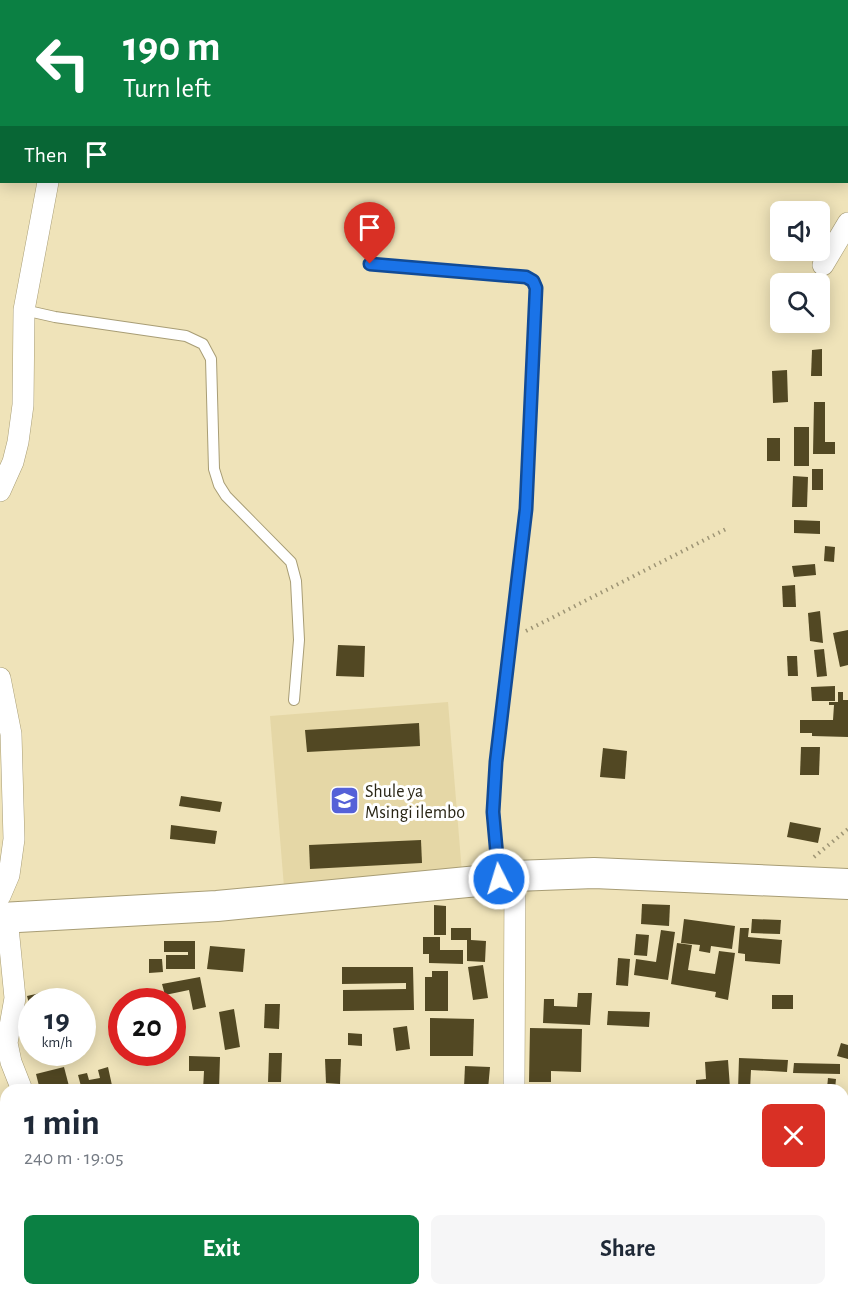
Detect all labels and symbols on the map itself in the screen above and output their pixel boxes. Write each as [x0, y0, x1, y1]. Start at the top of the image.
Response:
pin [344, 202, 395, 264]
place label: Shule ya Msingi ilembo [365, 783, 465, 822]
school or university icon: Shule ya Msingi ilembo [328, 785, 360, 817]
position arrow [467, 847, 531, 911]
speed limit sign: 20 [108, 988, 186, 1066]

